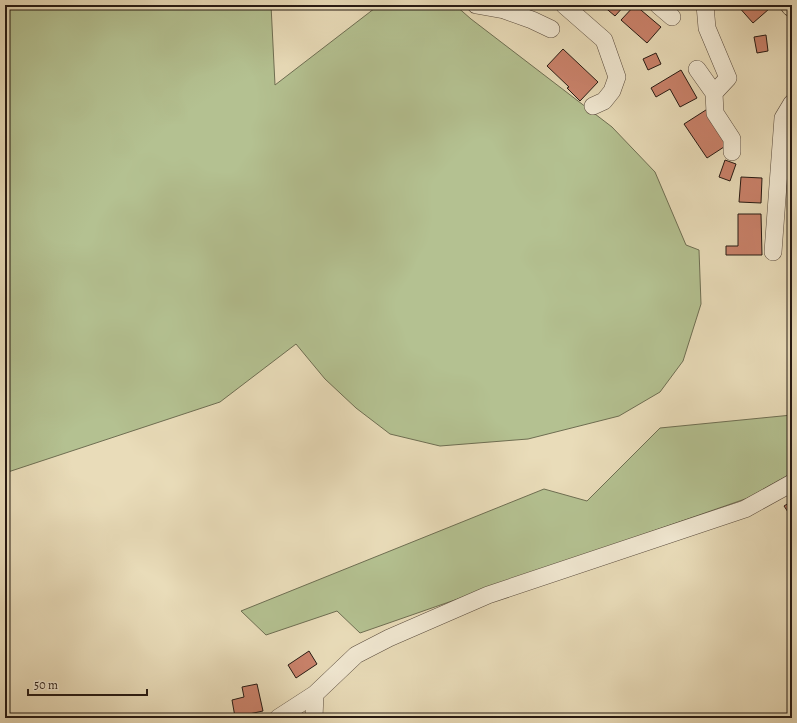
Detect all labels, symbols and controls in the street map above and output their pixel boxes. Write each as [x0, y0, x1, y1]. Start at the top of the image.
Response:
scale bar [28, 671, 147, 697]
text: 50 m [34, 677, 58, 693]

